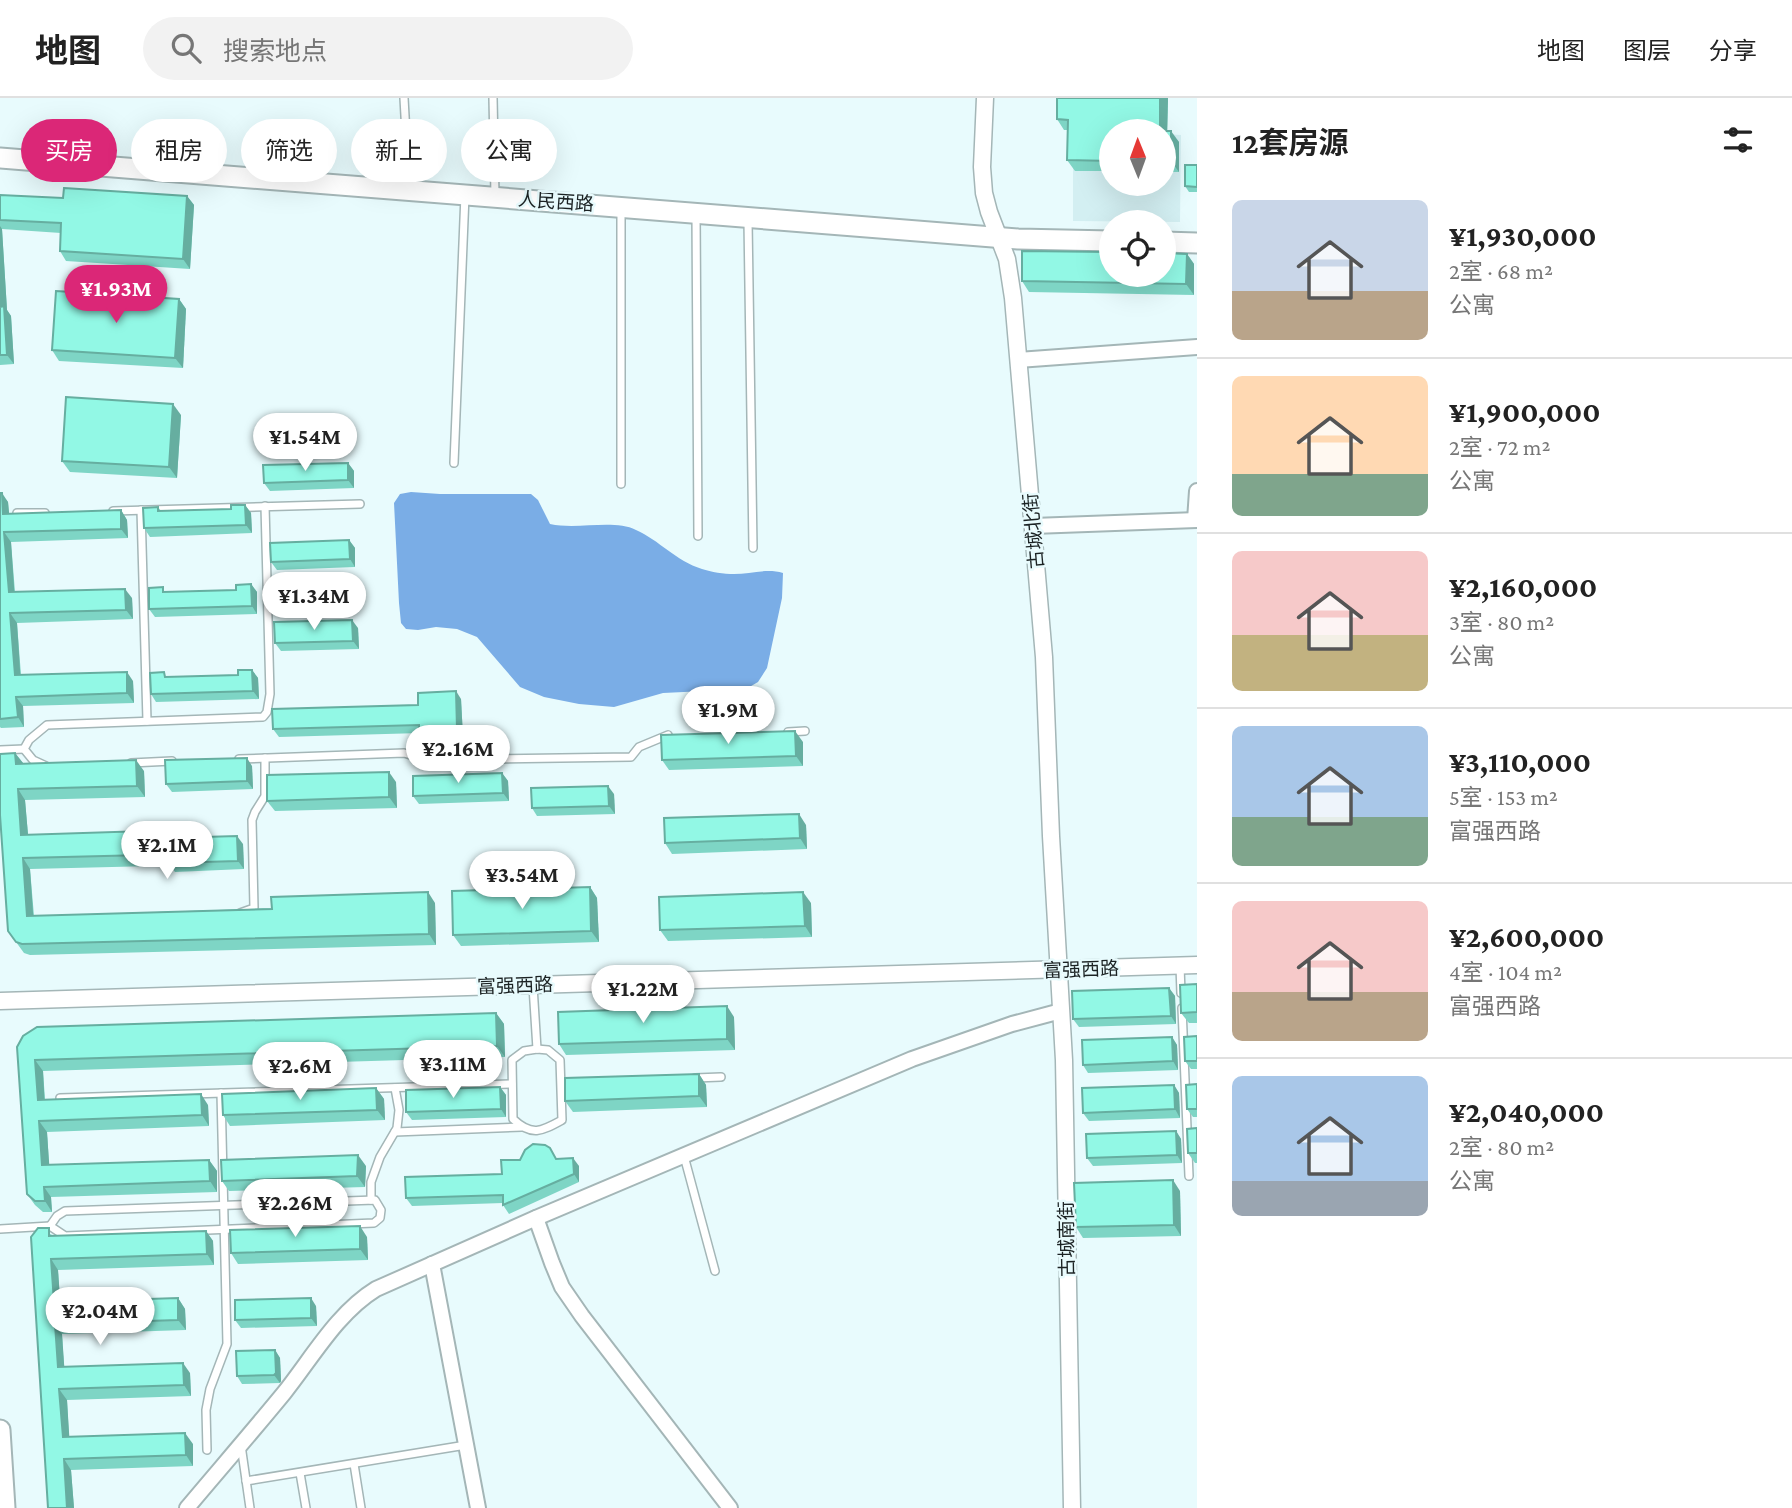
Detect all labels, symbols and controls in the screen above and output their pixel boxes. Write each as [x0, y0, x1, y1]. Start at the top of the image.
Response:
search box [143, 17, 633, 80]
icon: search [167, 29, 205, 67]
text: 地图 [35, 32, 101, 69]
text: 搜索地点 [223, 37, 327, 66]
text: 地图 [1537, 37, 1585, 64]
text: 图层 [1623, 37, 1671, 64]
text: 分享 [1709, 37, 1757, 64]
chip: 买房 [21, 119, 117, 182]
chip: 租房 [131, 119, 227, 182]
chip: 筛选 [241, 119, 337, 182]
chip: 新上 [351, 119, 447, 182]
chip: 公寓 [461, 119, 557, 182]
north arrow [1099, 119, 1176, 196]
map controls [1099, 119, 1176, 287]
icon: filters [1719, 121, 1757, 159]
text: 12套房源 [1232, 126, 1349, 159]
street label: 人民西路 [517, 188, 595, 215]
button: locate [1099, 210, 1176, 287]
text: ¥1,930,000 [1449, 219, 1597, 252]
icon: home [1288, 228, 1372, 312]
text: 2室 · 68 m² [1449, 258, 1553, 284]
pin: ¥1.93M [59, 266, 173, 325]
text: ¥1.93M [80, 275, 152, 301]
text: 公寓 [1449, 292, 1495, 318]
text: ¥1,900,000 [1449, 395, 1601, 428]
icon: home [1288, 404, 1372, 488]
pin: ¥1.54M [248, 414, 362, 473]
text: ¥1.54M [269, 423, 341, 449]
text: 2室 · 72 m² [1449, 434, 1550, 460]
text: 公寓 [1449, 468, 1495, 494]
street label: 古城北街 [1020, 492, 1047, 570]
text: ¥2,160,000 [1449, 570, 1597, 603]
pin: ¥1.34M [257, 573, 371, 632]
icon: home [1288, 579, 1372, 663]
text: ¥1.34M [278, 582, 350, 608]
text: 3室 · 80 m² [1449, 609, 1554, 635]
text: 公寓 [1449, 643, 1495, 669]
pin: ¥1.9M [679, 686, 777, 746]
text: ¥1.9M [698, 696, 758, 722]
pin: ¥2.16M [401, 726, 515, 785]
text: ¥2.16M [422, 735, 494, 761]
text: ¥3,110,000 [1449, 745, 1591, 778]
icon: home [1288, 754, 1372, 838]
text: 5室 · 153 m² [1449, 784, 1558, 810]
text: 富强西路 [1449, 818, 1541, 844]
pin: ¥2.1M [118, 822, 216, 881]
text: ¥2.1M [137, 831, 197, 857]
pin: ¥3.54M [465, 852, 579, 911]
text: ¥3.54M [485, 861, 559, 887]
text: ¥2,600,000 [1449, 920, 1604, 953]
icon: home [1288, 929, 1372, 1013]
street label: 富强西路 [1043, 958, 1119, 981]
text: 4室 · 104 m² [1449, 959, 1562, 985]
pin: ¥1.22M [586, 965, 700, 1025]
street label: 富强西路 [477, 974, 553, 997]
text: ¥1.22M [607, 975, 679, 1001]
text: 富强西路 [1449, 993, 1541, 1019]
pin: ¥3.11M [396, 1040, 510, 1100]
pin: ¥2.6M [251, 1042, 349, 1102]
text: ¥3.11M [419, 1050, 487, 1076]
text: ¥2.6M [268, 1052, 332, 1078]
text: ¥2,040,000 [1449, 1095, 1604, 1128]
icon: home [1288, 1104, 1372, 1188]
text: 2室 · 80 m² [1449, 1134, 1554, 1160]
text: 公寓 [1449, 1168, 1495, 1194]
pin: ¥2.26M [238, 1180, 352, 1239]
text: ¥2.26M [257, 1189, 333, 1215]
street label: 古城南街 [1055, 1201, 1078, 1277]
pin: ¥2.04M [43, 1288, 157, 1347]
text: ¥2.04M [62, 1297, 138, 1323]

